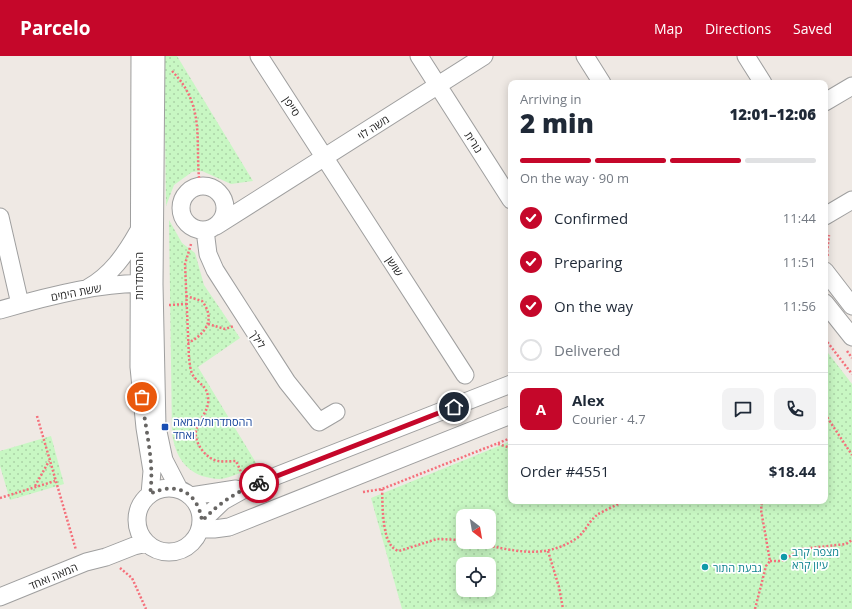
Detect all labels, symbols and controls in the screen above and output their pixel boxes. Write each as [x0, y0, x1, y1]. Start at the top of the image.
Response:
text: Parcelo [20, 15, 91, 41]
text: Map [654, 19, 683, 38]
text: Directions [705, 19, 771, 38]
text: Saved [793, 19, 832, 38]
text: Arriving in [520, 90, 582, 108]
street label: סייפן [280, 93, 304, 119]
text: 12:01–12:06 [730, 104, 816, 124]
text: 2 min [520, 105, 594, 141]
street label: משה לוי [354, 111, 392, 143]
street label: נורית [462, 128, 486, 156]
text: On the way · 90 m [520, 169, 629, 187]
icon: check [520, 207, 542, 229]
text: Confirmed [554, 208, 628, 228]
text: 11:44 [783, 209, 816, 227]
icon: check [520, 251, 542, 273]
street label: ההסתדרות [131, 252, 146, 300]
text: Preparing [554, 252, 622, 272]
street label: שושן [383, 253, 407, 279]
text: 11:51 [783, 253, 816, 271]
street label: ששת הימים [49, 280, 103, 304]
icon: check [520, 295, 542, 317]
text: On the way [554, 296, 633, 316]
text: 11:56 [783, 297, 816, 315]
street label: לילך [247, 327, 269, 351]
text: Delivered [554, 340, 621, 360]
pin [125, 380, 159, 414]
icon: bag [131, 386, 153, 408]
button: chat [722, 388, 764, 430]
button: phone [774, 388, 816, 430]
pin [437, 390, 471, 424]
text: Alex [572, 390, 604, 410]
icon: home [443, 396, 465, 418]
text: A [536, 399, 546, 419]
text: Courier · 4.7 [572, 410, 646, 428]
place label: ההסתדרות/המאה ואחד [173, 414, 252, 442]
marker: ההסתדרות/המאה ואחד [160, 422, 170, 432]
text: Order #4551 [520, 461, 609, 481]
text: $18.44 [769, 461, 816, 481]
courier [239, 463, 279, 503]
icon: bike [248, 472, 270, 494]
north arrow [456, 509, 496, 549]
map controls [456, 509, 496, 597]
place label: מצפה קרב עיון קרא [792, 544, 839, 572]
marker: מצפה קרב עיון קרא [779, 552, 789, 562]
button: locate [456, 557, 496, 597]
street label: המאה ואחד [26, 559, 80, 593]
place label: גבעת התור [713, 560, 762, 575]
marker: גבעת התור [700, 562, 710, 572]

